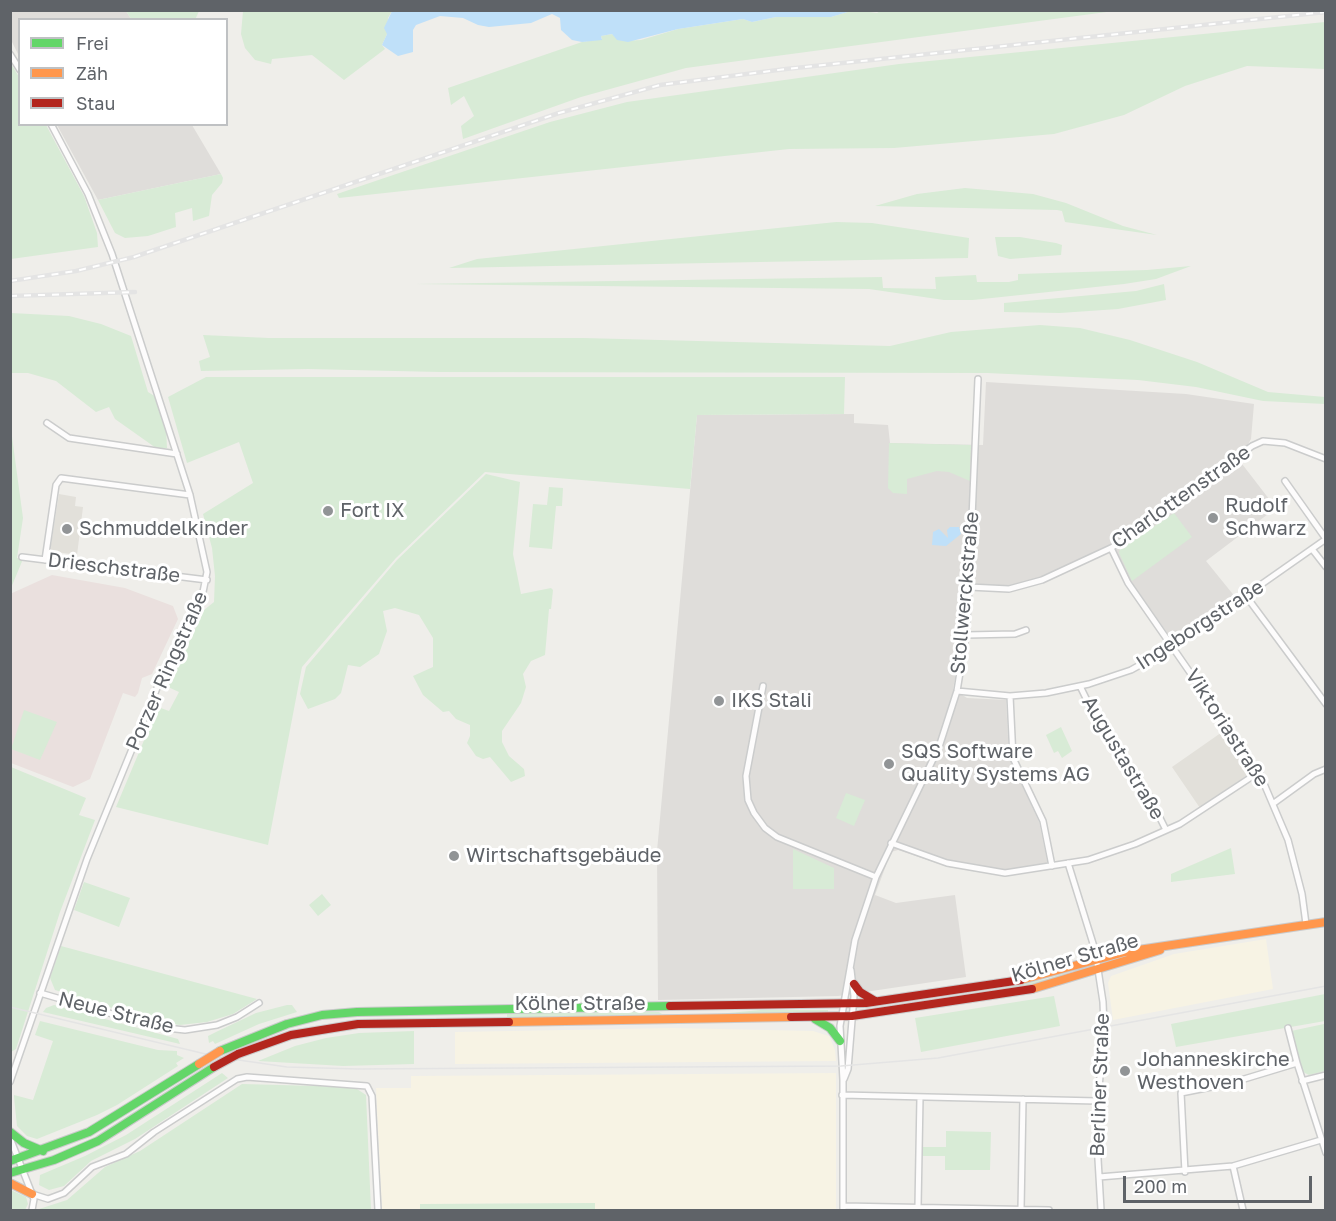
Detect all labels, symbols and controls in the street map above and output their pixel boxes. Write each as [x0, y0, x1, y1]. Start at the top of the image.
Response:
legend [18, 18, 228, 126]
text: Frei [76, 32, 109, 54]
text: Zäh [76, 62, 108, 84]
text: Stau [76, 92, 115, 114]
street label: Charlottenstraße [1107, 440, 1255, 554]
place label: Rudolf Schwarz [1225, 494, 1306, 541]
place label: Fort IX [340, 499, 404, 523]
marker: Fort IX [321, 504, 335, 518]
street label: Stollwerckstraße [946, 511, 984, 675]
marker: Rudolf Schwarz [1206, 511, 1220, 525]
place label: Schmuddelkinder [79, 517, 248, 541]
marker: Schmuddelkinder [60, 522, 74, 536]
street label: Drieschstraße [46, 548, 182, 588]
street label: Ingeborgstraße [1132, 575, 1268, 675]
street label: Porzer Ringstraße [121, 588, 213, 754]
street label: Viktoriastraße [1180, 665, 1274, 791]
place label: IKS Stali [731, 689, 812, 713]
street label: Augustastraße [1077, 692, 1169, 824]
marker: IKS Stali [712, 694, 726, 708]
place label: SQS Software Quality Systems AG [901, 740, 1090, 787]
marker: SQS Software Quality Systems AG [882, 757, 896, 771]
place label: Wirtschaftsgebäude [466, 844, 661, 868]
marker: Wirtschaftsgebäude [447, 849, 461, 863]
street label: Kölner Straße [1009, 928, 1141, 988]
street label: Neue Straße [56, 987, 176, 1039]
street label: Kölner Straße [515, 992, 645, 1016]
street label: Berliner Straße [1085, 1013, 1115, 1157]
place label: Johanneskirche Westhoven [1137, 1048, 1290, 1095]
marker: Johanneskirche Westhoven [1118, 1064, 1132, 1078]
scale bar [1126, 1164, 1315, 1202]
text: 200 m [1134, 1175, 1187, 1197]

